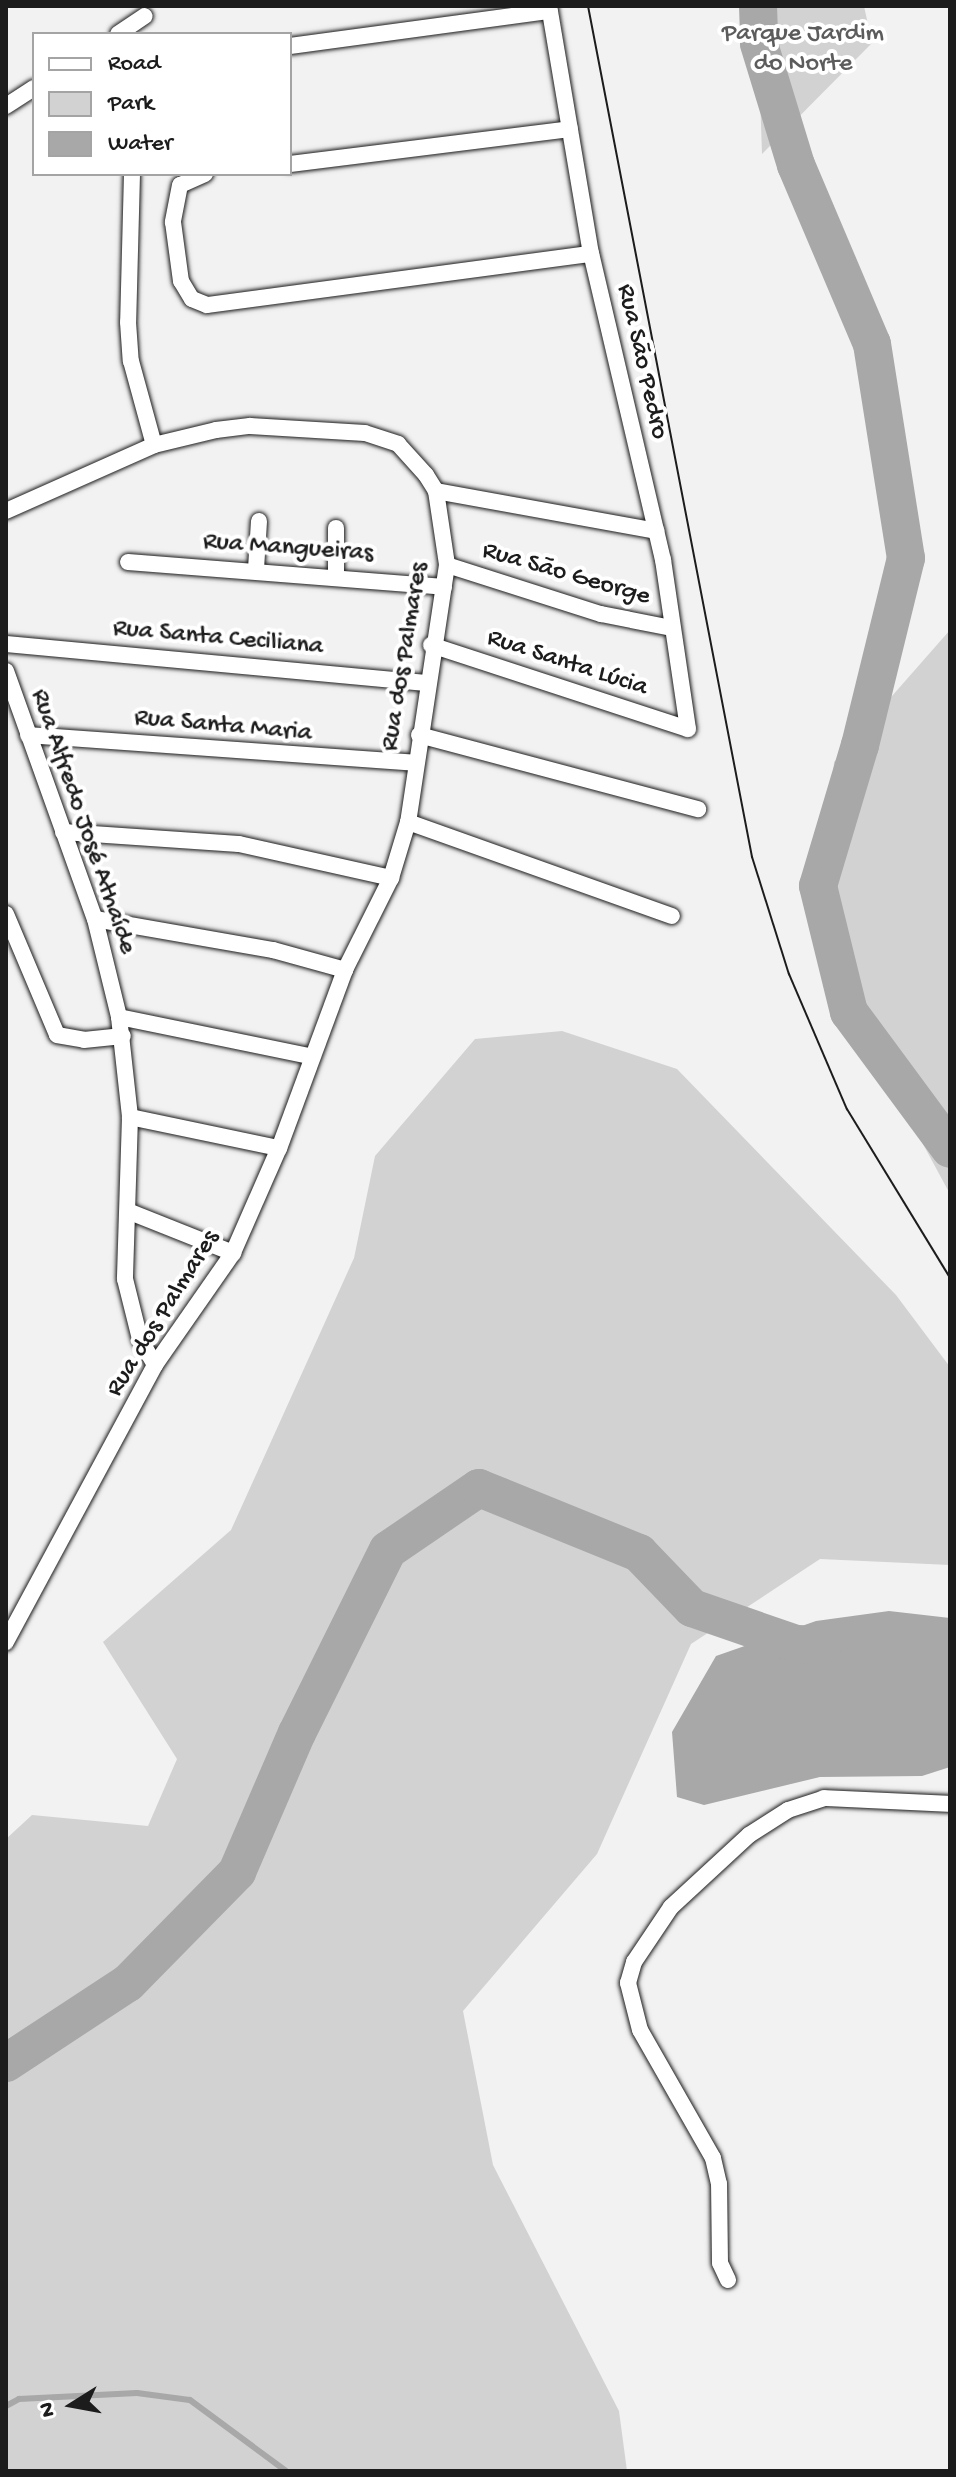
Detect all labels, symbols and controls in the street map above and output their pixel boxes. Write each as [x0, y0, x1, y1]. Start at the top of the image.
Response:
park label: Parque Jardim do Norte [722, 19, 884, 80]
legend [32, 32, 292, 176]
text: Road [108, 50, 160, 79]
text: Park [108, 90, 154, 119]
text: Water [108, 130, 172, 159]
street label: Rua São Pedro [608, 281, 674, 443]
street label: Rua Mangueiras [202, 527, 374, 571]
street label: Rua São George [478, 536, 654, 614]
street label: Rua dos Palmares [376, 560, 436, 754]
street label: Rua Santa Ceciliana [112, 614, 324, 664]
street label: Rua Santa Lúcia [483, 623, 651, 705]
street label: Rua Alfredo José Athaíde [22, 685, 142, 959]
street label: Rua Santa Maria [133, 704, 313, 750]
street label: Rua dos Palmares [100, 1225, 228, 1403]
north arrow [32, 2365, 112, 2445]
text: N [34, 2400, 63, 2419]

